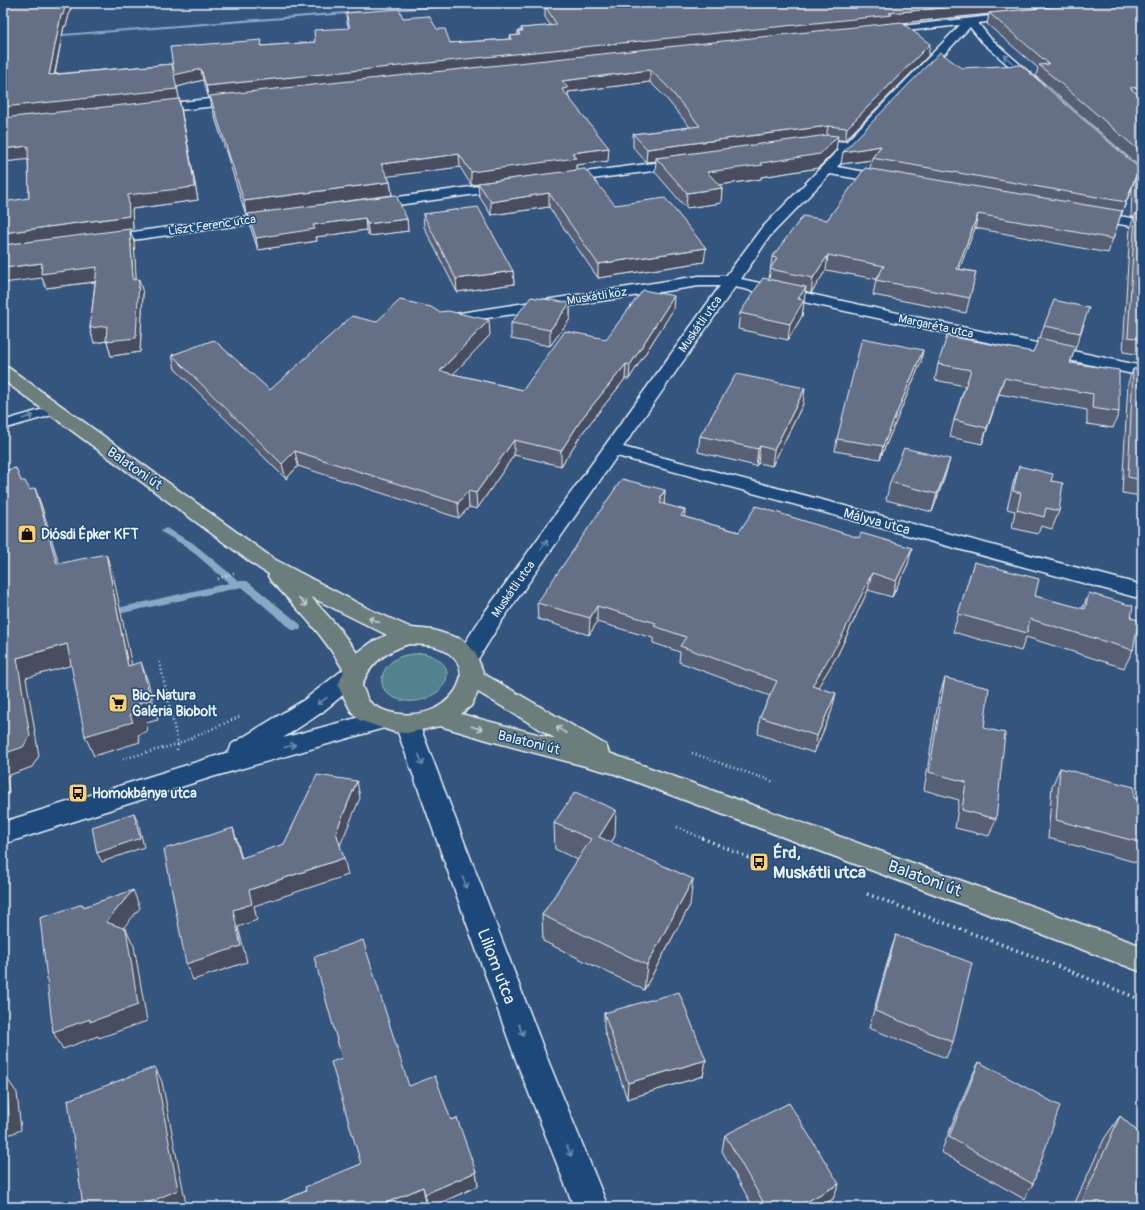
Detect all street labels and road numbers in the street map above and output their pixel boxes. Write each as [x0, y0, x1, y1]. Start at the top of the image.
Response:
street label: Liszt Ferenc utca [167, 212, 257, 239]
street label: Muskátli köz [566, 284, 628, 309]
street label: Muskátli utca [675, 293, 726, 355]
street label: Margaréta utca [897, 311, 975, 342]
street label: Balatoni út [104, 443, 166, 494]
street label: Mályva utca [842, 504, 912, 539]
street label: Muskátli utca [488, 558, 539, 620]
street label: Balatoni út [496, 727, 562, 758]
street label: Balatoni út [885, 855, 965, 902]
street label: Liliom utca [473, 926, 521, 1007]

